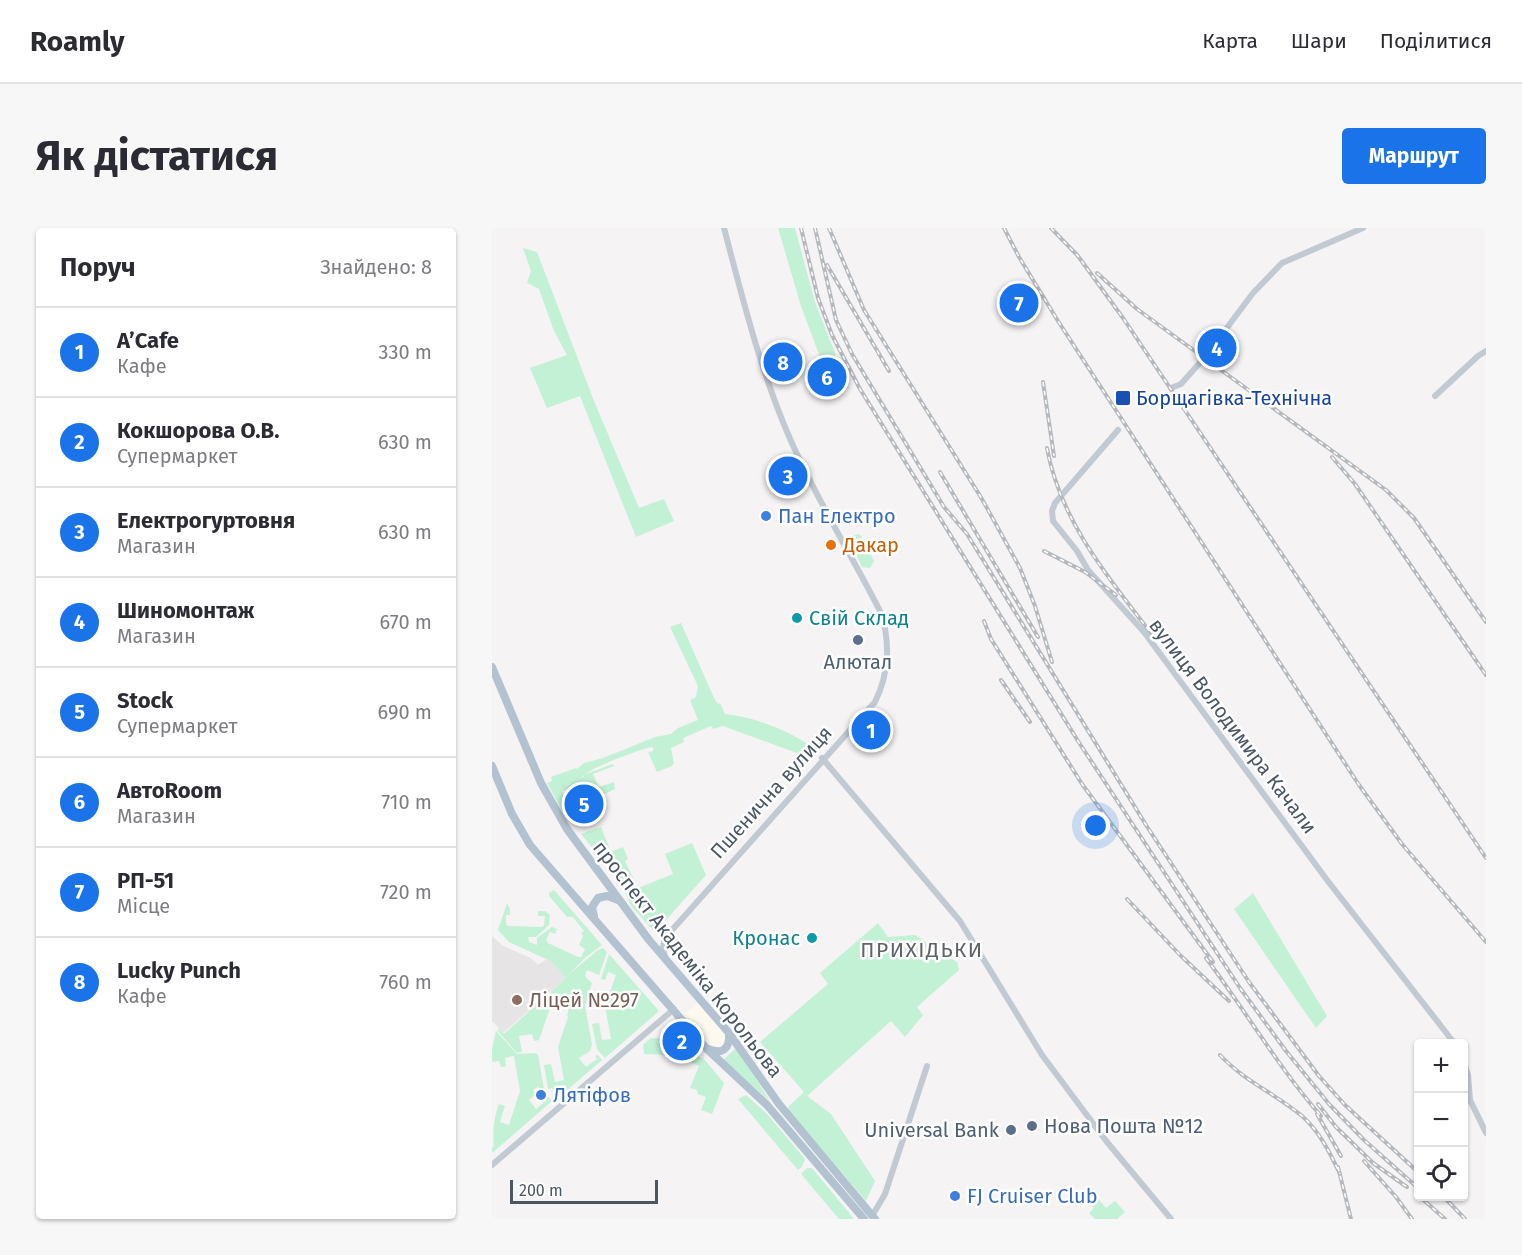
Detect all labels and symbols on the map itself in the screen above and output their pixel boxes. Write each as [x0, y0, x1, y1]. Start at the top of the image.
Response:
pin: 7 [1000, 280, 1038, 326]
pin: 4 [1198, 326, 1236, 370]
pin: 8 [764, 340, 802, 384]
pin: 6 [808, 354, 846, 400]
place label: Борщагівка-Технічна [1136, 386, 1332, 410]
marker: Борщагівка-Технічна [1114, 389, 1132, 407]
pin: 3 [768, 454, 808, 498]
place label: Пан Електро [778, 504, 896, 528]
marker: Пан Електро [759, 509, 773, 523]
place label: Дакар [842, 533, 899, 557]
marker: Дакар [824, 538, 838, 552]
place label: Свій Склад [809, 606, 909, 630]
marker: Свій Склад [790, 611, 804, 625]
street label: вулиця Володимира Качали [1144, 614, 1322, 838]
marker: Алютал [851, 633, 865, 647]
place label: Алютал [824, 650, 892, 674]
pin: 1 [852, 708, 890, 752]
street label: Пшенична вулиця [705, 721, 837, 863]
pin: 5 [564, 782, 604, 826]
your location [1081, 811, 1110, 840]
street label: проспект Академіка Корольова [588, 836, 788, 1082]
place label: Кронас [732, 926, 800, 950]
marker: Кронас [805, 931, 819, 945]
district label: ПРИХІДЬКИ [860, 937, 984, 963]
place label: Ліцей №297 [529, 988, 639, 1012]
marker: Ліцей №297 [510, 993, 524, 1007]
pin: 2 [662, 1018, 702, 1064]
place label: Лятіфов [553, 1083, 631, 1107]
marker: Лятіфов [534, 1088, 548, 1102]
place label: Нова Пошта №12 [1044, 1114, 1203, 1138]
place label: Universal Bank [864, 1118, 1000, 1142]
marker: Нова Пошта №12 [1025, 1119, 1039, 1133]
marker: Universal Bank [1004, 1123, 1018, 1137]
scale bar [510, 1177, 658, 1204]
place label: FJ Cruiser Club [967, 1184, 1098, 1208]
marker: FJ Cruiser Club [948, 1189, 962, 1203]

